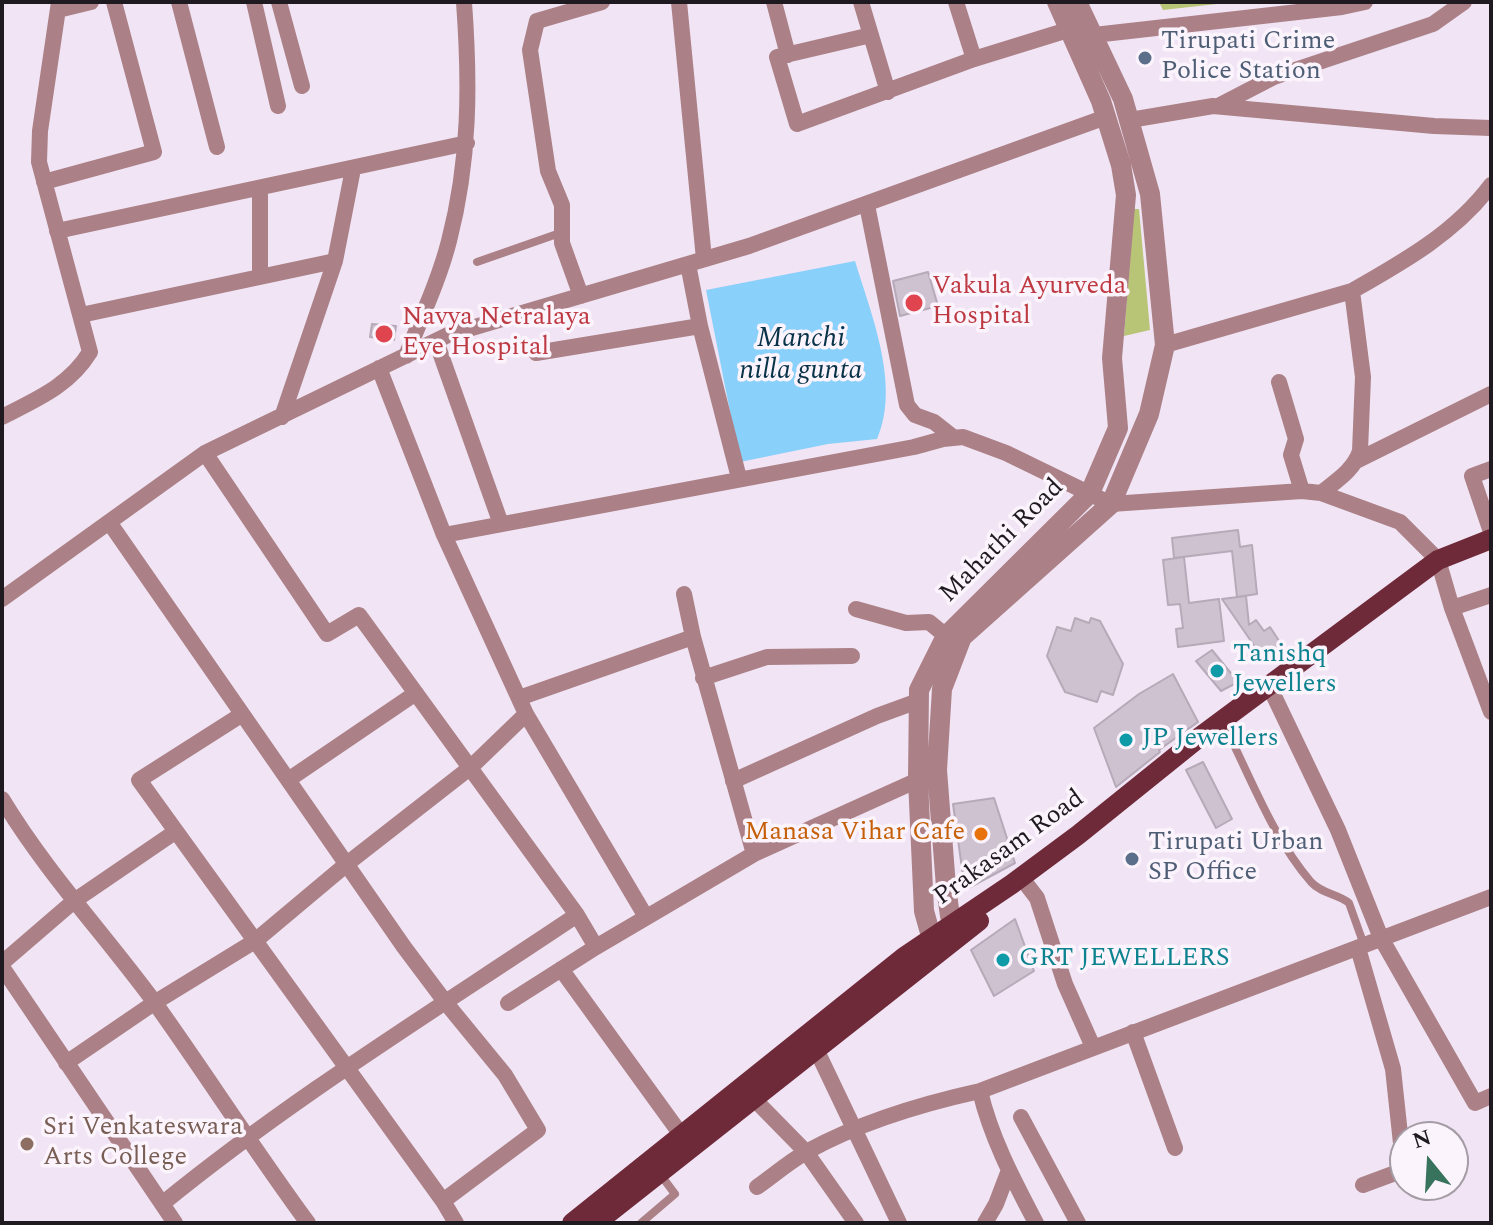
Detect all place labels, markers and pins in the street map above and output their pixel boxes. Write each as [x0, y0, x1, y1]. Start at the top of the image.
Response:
place label: Tirupati Crime Police Station [1161, 27, 1335, 88]
marker: Tirupati Crime Police Station [1136, 49, 1154, 67]
place label: Vakula Ayurveda Hospital [932, 272, 1126, 334]
marker: Vakula Ayurveda Hospital [903, 292, 925, 314]
place label: Navya Netralaya Eye Hospital [402, 303, 591, 364]
marker: Navya Netralaya Eye Hospital [373, 323, 395, 345]
place label: Tanishq Jewellers [1233, 640, 1337, 702]
marker: Tanishq Jewellers [1208, 662, 1226, 680]
place label: JP Jewellers [1142, 724, 1279, 756]
marker: JP Jewellers [1117, 731, 1135, 749]
place label: Manasa Vihar Cafe [744, 818, 965, 850]
marker: Manasa Vihar Cafe [972, 825, 990, 843]
place label: Tirupati Urban SP Office [1148, 828, 1323, 890]
marker: Tirupati Urban SP Office [1123, 850, 1141, 868]
place label: GRT JEWELLERS [1019, 944, 1229, 976]
marker: GRT JEWELLERS [994, 951, 1012, 969]
place label: Sri Venkateswara Arts College [43, 1113, 243, 1174]
marker: Sri Venkateswara Arts College [18, 1135, 36, 1153]

